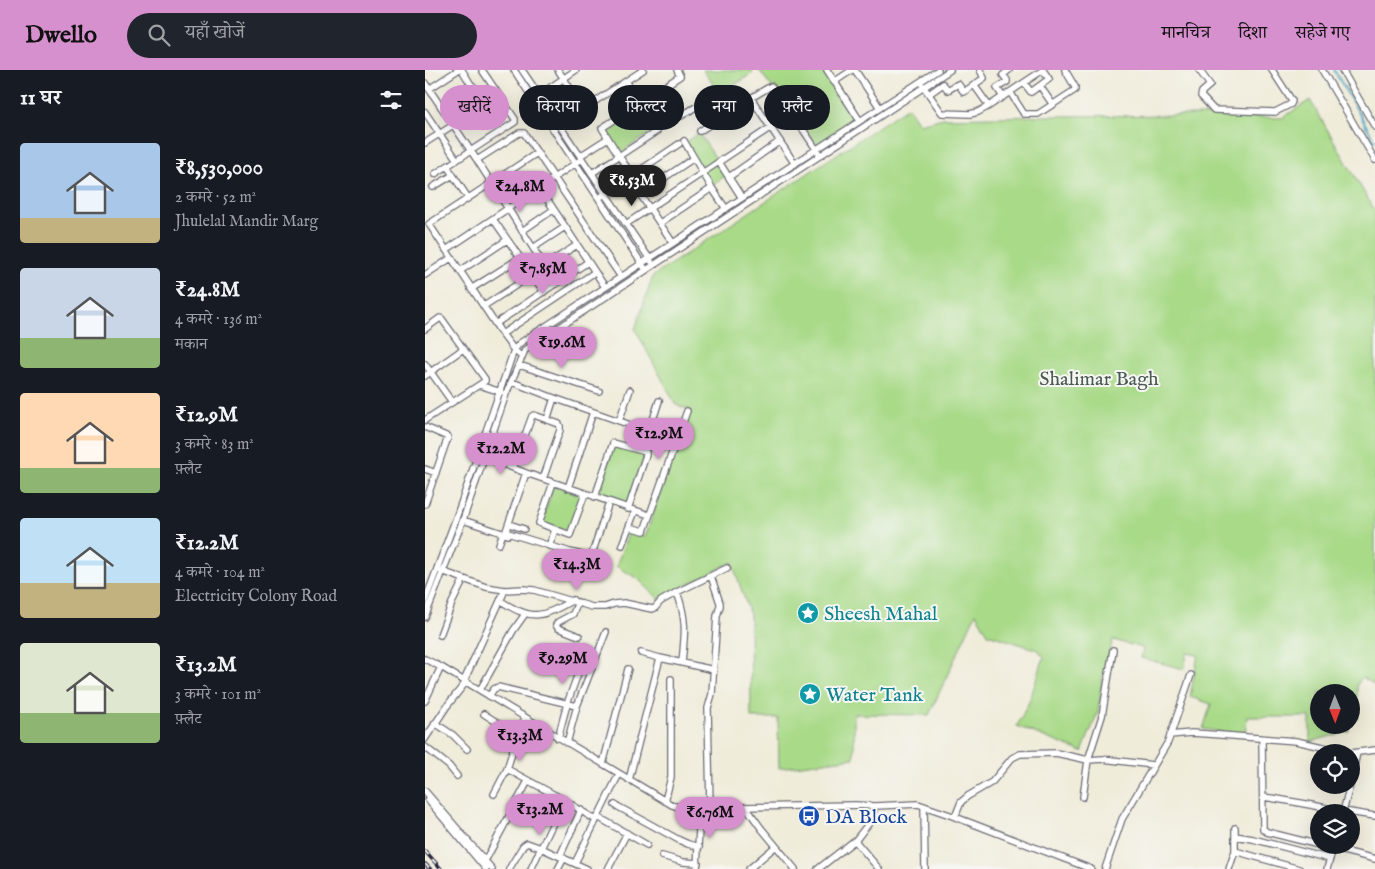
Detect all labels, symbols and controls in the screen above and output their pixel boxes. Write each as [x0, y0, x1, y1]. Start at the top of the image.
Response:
search box [127, 13, 477, 58]
text: Dwello [25, 20, 97, 51]
icon: search [145, 21, 173, 49]
text: यहाँ खोजें [185, 21, 245, 45]
text: मानचित्र [1161, 22, 1210, 45]
text: दिशा [1238, 22, 1267, 45]
text: सहेजे गए [1295, 22, 1350, 45]
text: 11 घर [20, 85, 61, 112]
chip: खरीदें [440, 85, 509, 130]
chip: किराया [519, 85, 598, 130]
chip: फ़िल्टर [608, 85, 684, 130]
chip: नया [694, 85, 754, 130]
chip: फ़्लैट [764, 85, 830, 130]
icon: filters [377, 86, 405, 114]
text: ₹8,530,000 [175, 155, 263, 182]
icon: home [60, 163, 120, 223]
pin: ₹8.53M [591, 164, 673, 207]
pin: ₹24.8M [479, 170, 561, 213]
text: ₹8.53M [609, 171, 655, 191]
text: ₹24.8M [495, 177, 545, 197]
text: 2 कमरे · 52 m² [175, 188, 256, 208]
text: Jhulelal Mandir Marg [175, 212, 318, 232]
pin: ₹7.85M [502, 252, 584, 295]
text: ₹7.85M [519, 259, 567, 279]
text: ₹24.8M [175, 277, 240, 304]
icon: home [60, 288, 120, 348]
text: 4 कमरे · 136 m² [175, 310, 262, 330]
pin: ₹19.6M [521, 326, 603, 369]
text: ₹19.6M [538, 333, 586, 353]
text: मकान [175, 335, 207, 355]
park label: Shalimar Bagh [1039, 367, 1159, 392]
text: ₹12.9M [175, 402, 238, 429]
icon: home [60, 413, 120, 473]
pin: ₹12.9M [618, 418, 700, 460]
text: ₹12.9M [635, 424, 683, 444]
pin: ₹12.2M [460, 432, 542, 475]
text: 3 कमरे · 83 m² [175, 435, 254, 455]
text: ₹12.2M [477, 439, 525, 459]
text: फ़्लैट [175, 460, 202, 480]
text: ₹12.2M [175, 530, 239, 557]
icon: home [60, 538, 120, 598]
pin: ₹14.3M [536, 548, 618, 591]
text: ₹14.3M [553, 555, 601, 575]
text: 4 कमरे · 104 m² [175, 563, 265, 583]
text: Electricity Colony Road [175, 587, 337, 607]
place icon: Sheesh Mahal [796, 601, 820, 625]
place label: Sheesh Mahal [824, 602, 938, 627]
pin: ₹9.29M [522, 642, 604, 685]
text: ₹9.29M [539, 649, 588, 669]
text: ₹13.2M [175, 652, 237, 679]
icon: home [60, 663, 120, 723]
place icon: Water Tank [798, 682, 822, 706]
place label: Water Tank [826, 683, 924, 708]
north arrow [1310, 684, 1360, 734]
map controls [1310, 684, 1360, 854]
text: 3 कमरे · 101 m² [175, 685, 261, 705]
text: फ़्लैट [175, 710, 202, 730]
pin: ₹13.3M [479, 720, 561, 762]
text: ₹13.3M [497, 726, 543, 746]
button: locate [1310, 744, 1360, 794]
pin: ₹13.2M [499, 794, 581, 836]
pin: ₹6.76M [669, 796, 751, 839]
text: ₹13.2M [517, 800, 563, 820]
text: ₹6.76M [686, 803, 734, 823]
bus stop icon: DA Block [797, 804, 821, 828]
button: layers [1310, 804, 1360, 854]
place label: DA Block [825, 805, 907, 830]

